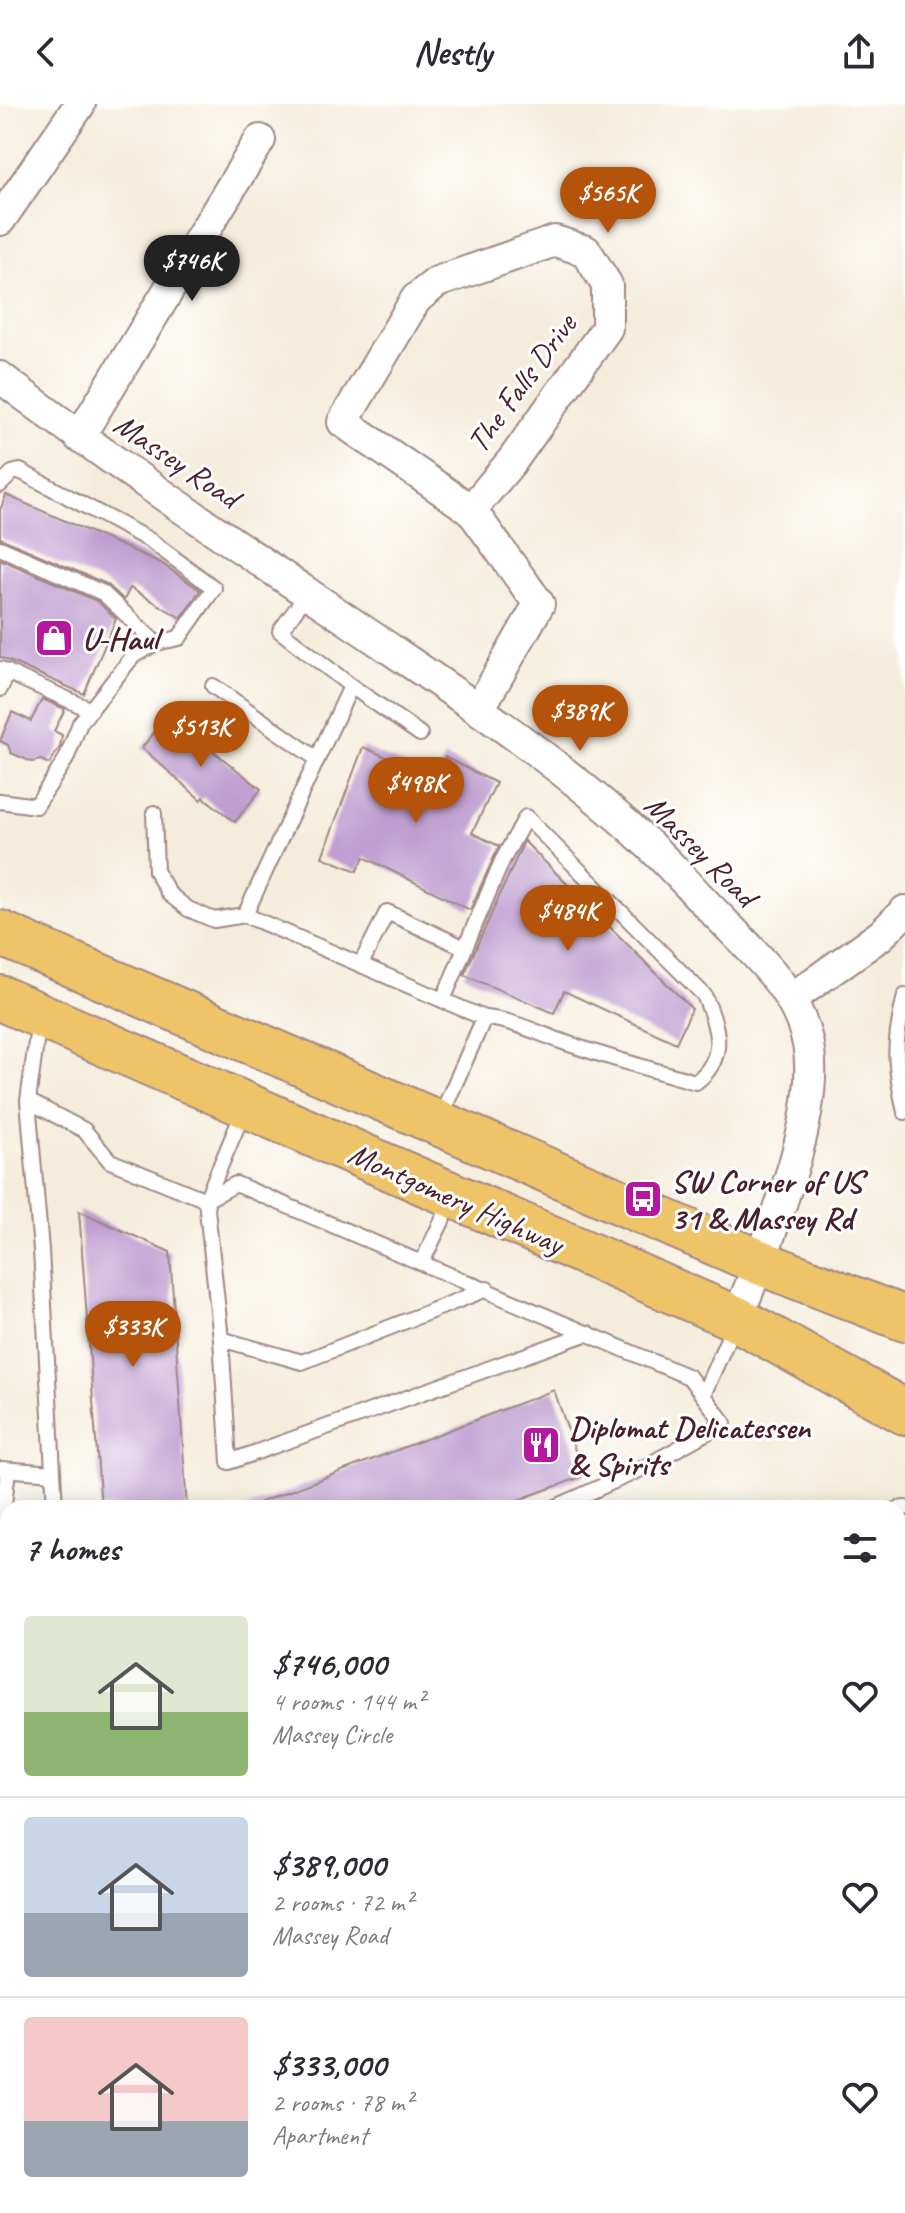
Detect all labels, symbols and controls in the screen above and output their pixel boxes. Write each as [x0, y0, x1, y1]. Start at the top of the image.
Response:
text: Nestly [414, 29, 491, 75]
icon: back [24, 30, 68, 74]
icon: share [837, 30, 881, 74]
pin: $565K [552, 167, 664, 235]
text: $565K [578, 176, 638, 209]
pin: $746K [136, 235, 248, 303]
text: $746K [162, 244, 222, 277]
street label: The Falls Drive [457, 304, 587, 461]
street label: Massey Road [106, 404, 251, 520]
shop icon: U-Haul [33, 617, 75, 659]
place label: U-Haul [82, 618, 164, 659]
pin: $389K [524, 685, 636, 753]
text: $389K [550, 694, 610, 727]
pin: $513K [145, 701, 257, 769]
text: $513K [171, 710, 231, 743]
pin: $498K [360, 757, 472, 825]
text: $498K [386, 766, 446, 799]
street label: Massey Road [636, 785, 769, 918]
pin: $484K [512, 885, 624, 953]
text: $484K [538, 894, 598, 927]
street label: Montgomery Highway [342, 1133, 572, 1265]
place label: SW Corner of US 31 & Massey Rd [671, 1161, 869, 1239]
bus stop icon: SW Corner of US 31 & Massey Rd [622, 1178, 664, 1220]
pin: $333K [77, 1301, 189, 1369]
text: $333K [103, 1310, 163, 1343]
place label: Diplomat Delicatessen & Spirits [569, 1407, 812, 1485]
restaurant icon: Diplomat Delicatessen & Spirits [520, 1424, 562, 1466]
icon: filters [838, 1526, 882, 1570]
text: 7 homes [24, 1527, 120, 1570]
text: $746,000 [272, 1642, 386, 1685]
icon: home [88, 1648, 184, 1744]
icon: heart [838, 1674, 882, 1718]
text: 4 rooms · 144 m² [272, 1685, 424, 1718]
text: Massey Circle [272, 1718, 392, 1751]
text: $389,000 [272, 1843, 385, 1886]
icon: home [88, 1849, 184, 1945]
icon: heart [838, 1875, 882, 1919]
text: 2 rooms · 72 m² [272, 1886, 413, 1919]
text: Massey Road [272, 1919, 388, 1952]
text: $333,000 [272, 2043, 386, 2086]
icon: home [88, 2049, 184, 2145]
icon: heart [838, 2075, 882, 2119]
text: 2 rooms · 78 m² [272, 2086, 413, 2119]
text: Apartment [272, 2119, 368, 2152]

